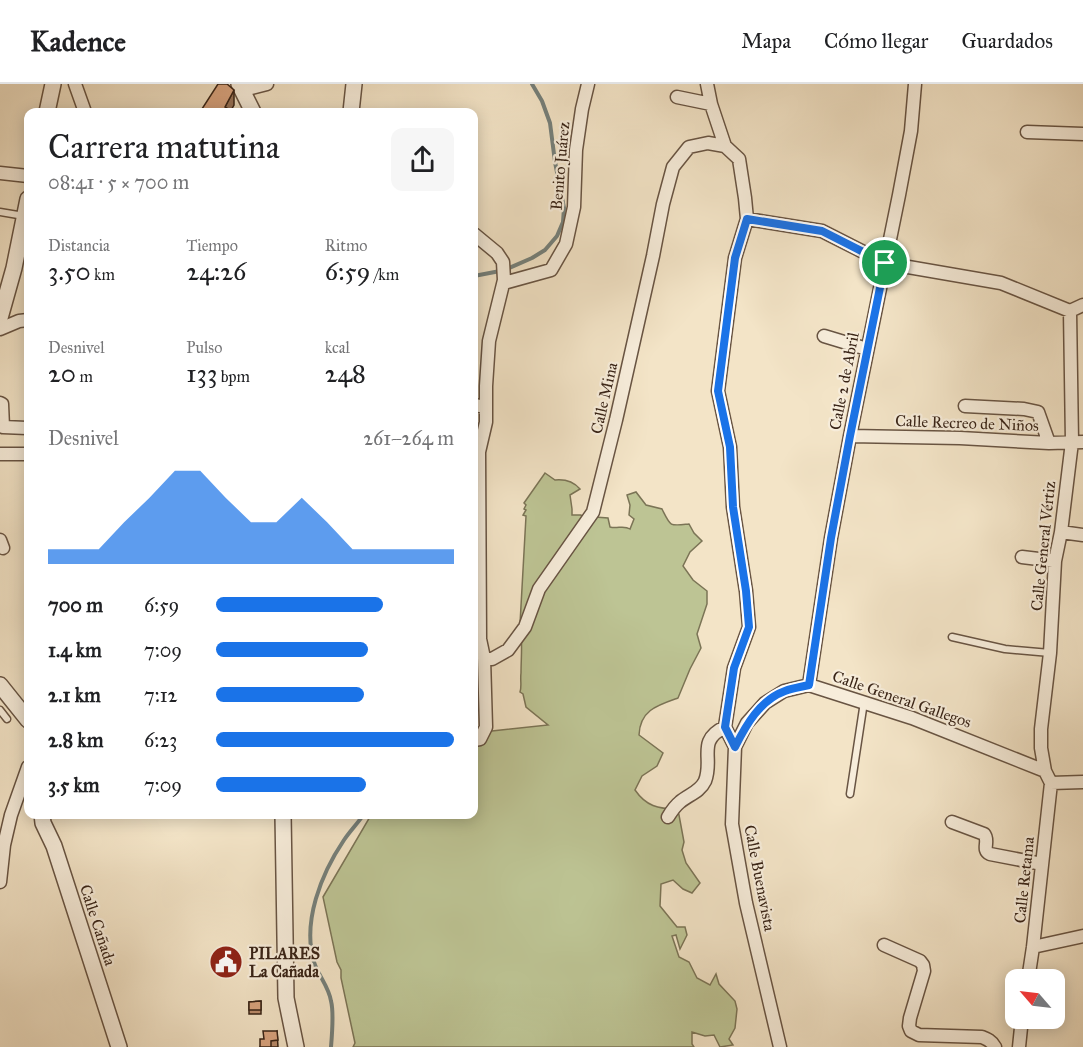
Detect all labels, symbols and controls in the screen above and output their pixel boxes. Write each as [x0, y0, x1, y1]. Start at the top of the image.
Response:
text: Kadence [30, 24, 126, 59]
text: Mapa [741, 28, 791, 54]
text: Cómo llegar [824, 28, 928, 54]
text: Guardados [961, 28, 1053, 54]
street label: Benito Juárez [547, 120, 574, 211]
text: Carrera matutina [48, 127, 280, 167]
button: share [391, 128, 454, 191]
text: 08:41 · 5 × 700 m [48, 170, 189, 194]
text: Distancia [48, 236, 110, 255]
text: Tiempo [186, 236, 238, 255]
text: Ritmo [325, 236, 367, 255]
pin [859, 237, 910, 288]
icon: arrive [868, 246, 901, 279]
text: 3.50 [48, 255, 91, 287]
text: 24:26 [186, 255, 246, 287]
text: 6:59 [325, 255, 371, 287]
text: km [91, 265, 115, 284]
text: /km [371, 265, 399, 284]
street label: Calle 2 de Abril [825, 330, 863, 431]
text: Desnivel [48, 338, 104, 357]
text: Pulso [186, 338, 222, 357]
text: kcal [325, 338, 350, 357]
text: 20 [48, 357, 76, 389]
text: 133 [186, 357, 217, 389]
text: 248 [325, 357, 366, 389]
street label: Calle Mina [587, 360, 621, 436]
text: m [76, 367, 93, 386]
text: bpm [217, 367, 250, 386]
street label: Calle Recreo de Niños [895, 411, 1039, 435]
text: Desnivel [48, 426, 119, 450]
text: 261–264 m [363, 426, 454, 450]
street label: Calle General Vértiz [1027, 479, 1059, 612]
text: 700 m [48, 593, 103, 617]
text: 6:59 [144, 593, 179, 617]
text: 1.4 km [48, 638, 102, 662]
text: 7:09 [144, 638, 182, 662]
street label: Calle General Gallegos [830, 666, 974, 733]
text: 2.1 km [48, 683, 101, 707]
text: 7:12 [144, 683, 177, 707]
text: 2.8 km [48, 728, 103, 752]
text: 6:23 [144, 728, 177, 752]
text: 3.5 km [48, 773, 100, 797]
text: 7:09 [144, 773, 182, 797]
street label: Calle Buenavista [740, 823, 780, 933]
street label: Calle Retama [1010, 836, 1038, 924]
street label: Calle Cañada [76, 882, 120, 968]
public building icon: PILARES La Cañada [208, 944, 244, 980]
place label: PILARES La Cañada [249, 944, 320, 981]
north arrow [1005, 969, 1065, 1029]
map controls [1005, 969, 1065, 1029]

